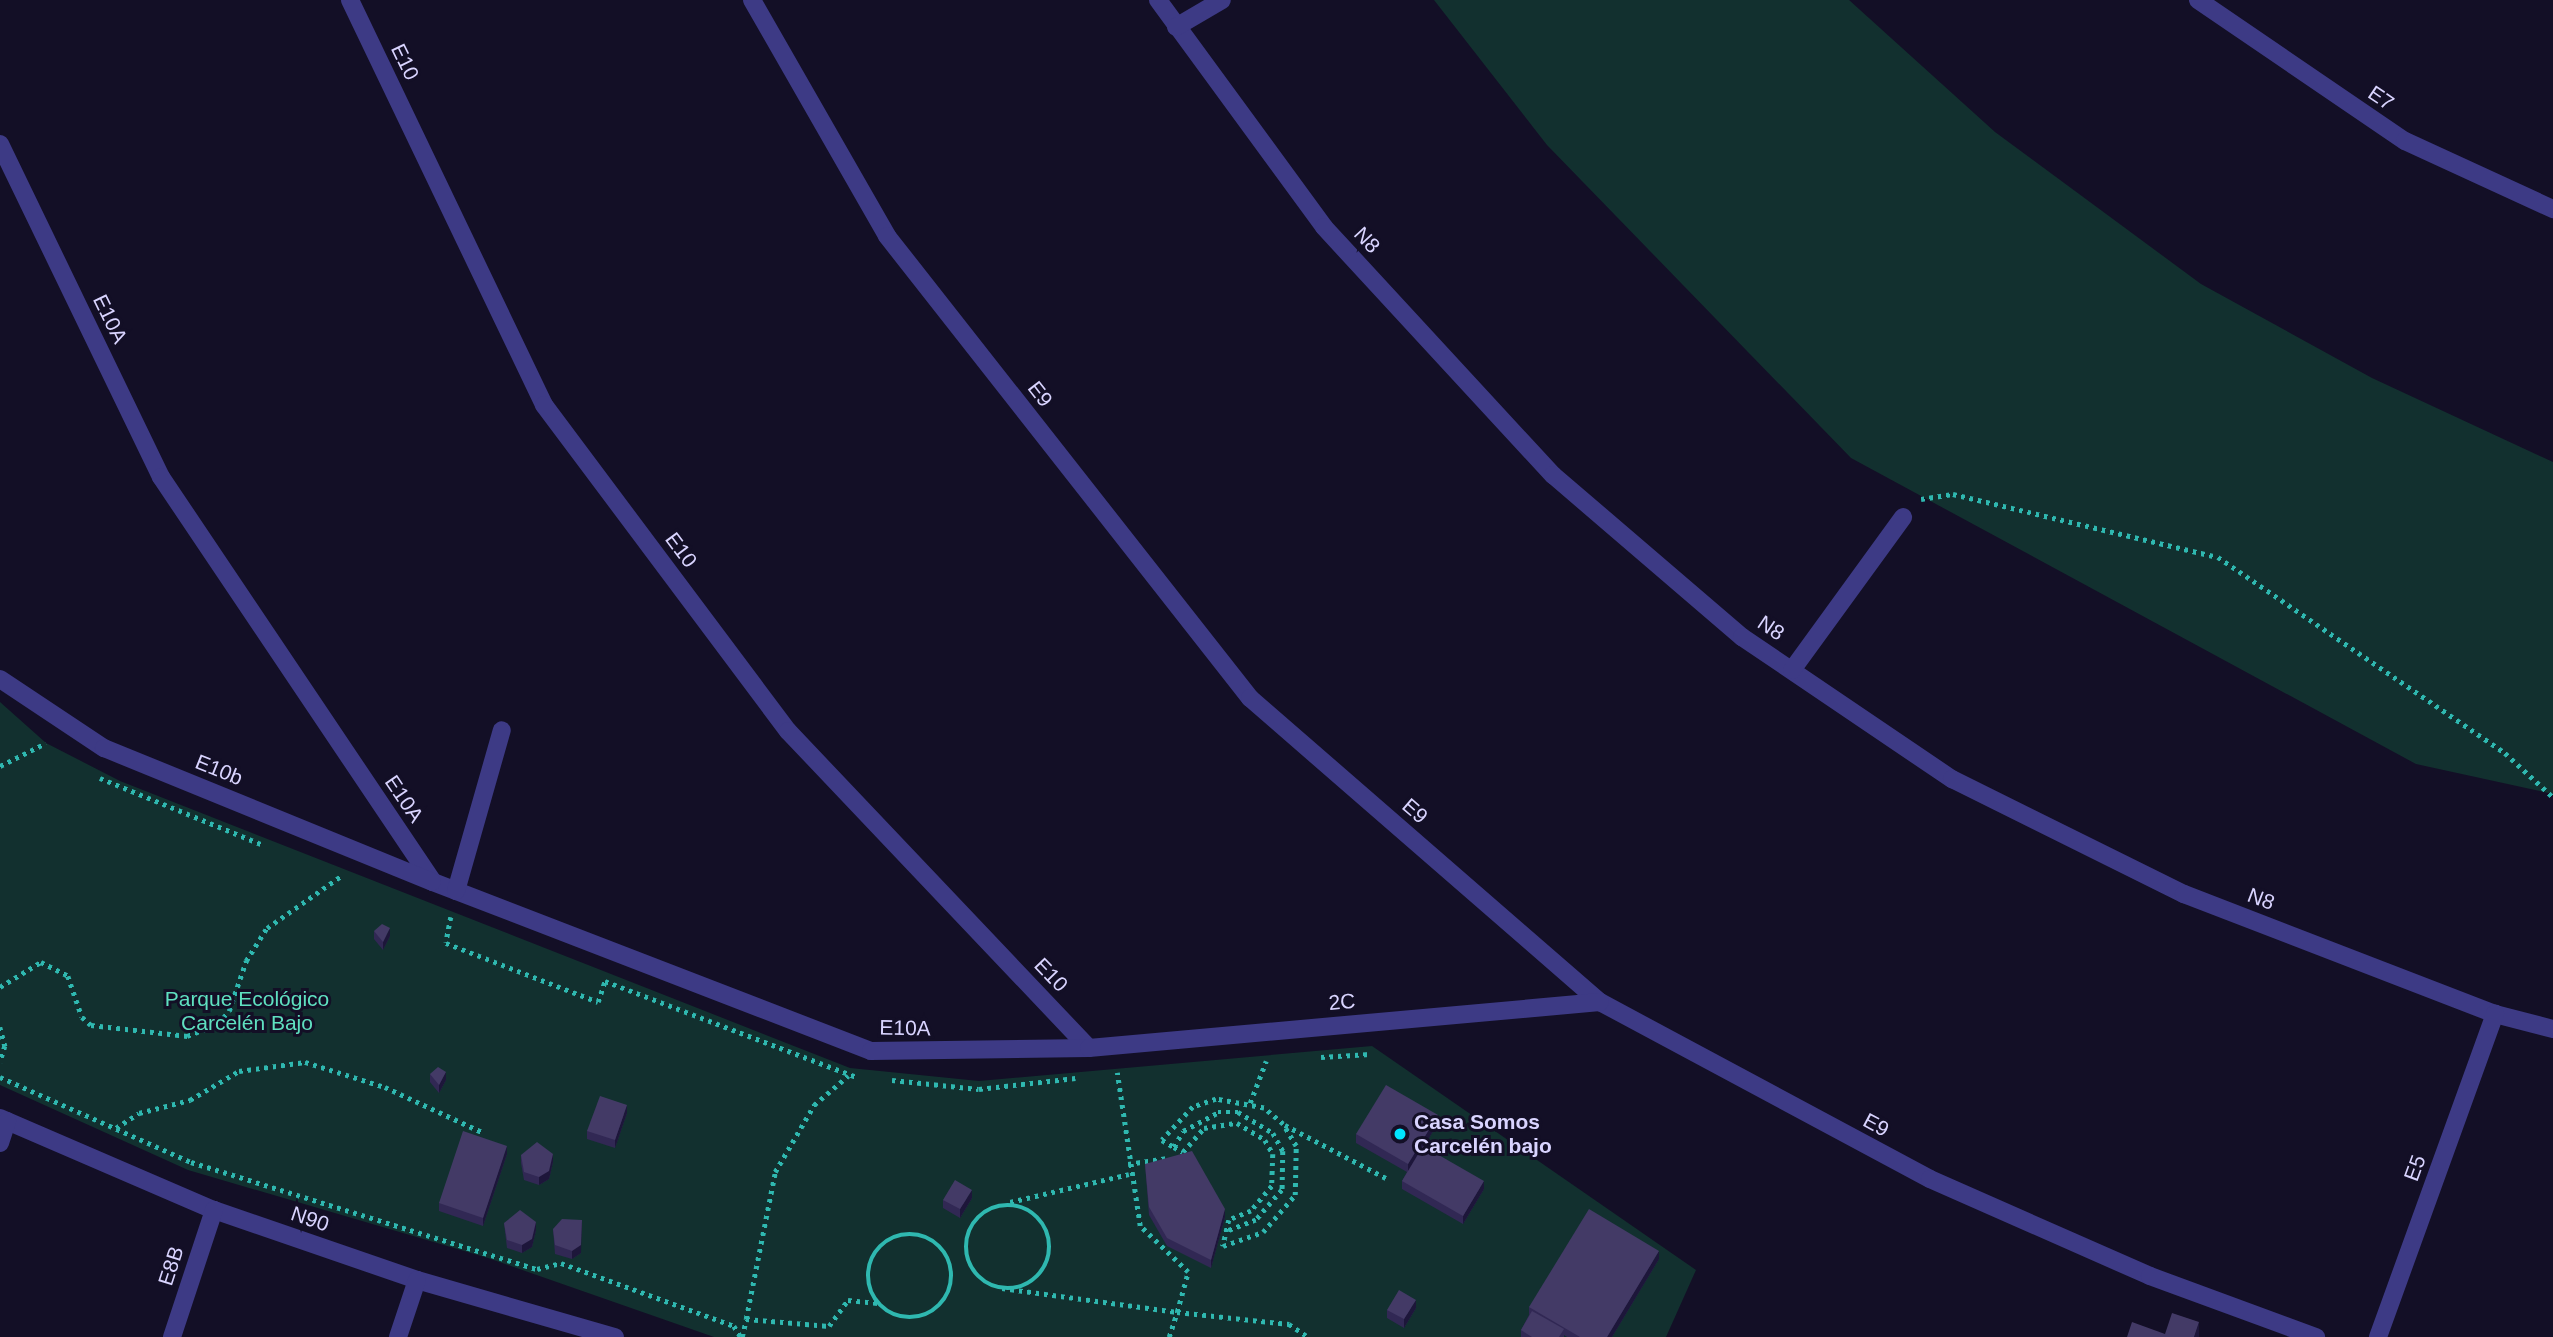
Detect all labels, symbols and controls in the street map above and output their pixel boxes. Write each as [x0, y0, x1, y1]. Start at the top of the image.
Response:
street label: E10 [385, 40, 425, 84]
street label: E7 [2363, 80, 2399, 116]
street label: N8 [1349, 222, 1385, 258]
street label: E10A [87, 290, 133, 348]
street label: E9 [1022, 376, 1058, 412]
street label: E10 [660, 527, 702, 573]
street label: N8 [1753, 610, 1789, 646]
street label: E10b [192, 749, 246, 791]
street label: E10A [379, 771, 429, 827]
street label: E9 [1397, 793, 1433, 829]
street label: N8 [2244, 882, 2278, 916]
street label: E10 [1029, 953, 1073, 997]
park label: Parque Ecológico Carcelén Bajo [165, 986, 329, 1036]
street label: 2C [1328, 988, 1356, 1016]
street label: E10A [879, 1015, 931, 1041]
street label: E9 [1859, 1108, 1893, 1142]
place label: Casa Somos Carcelén bajo [1414, 1109, 1552, 1159]
marker: Casa Somos Carcelén bajo [1392, 1126, 1408, 1142]
street label: E5 [2399, 1152, 2431, 1184]
street label: N90 [288, 1201, 332, 1237]
street label: E8B [153, 1243, 189, 1289]

